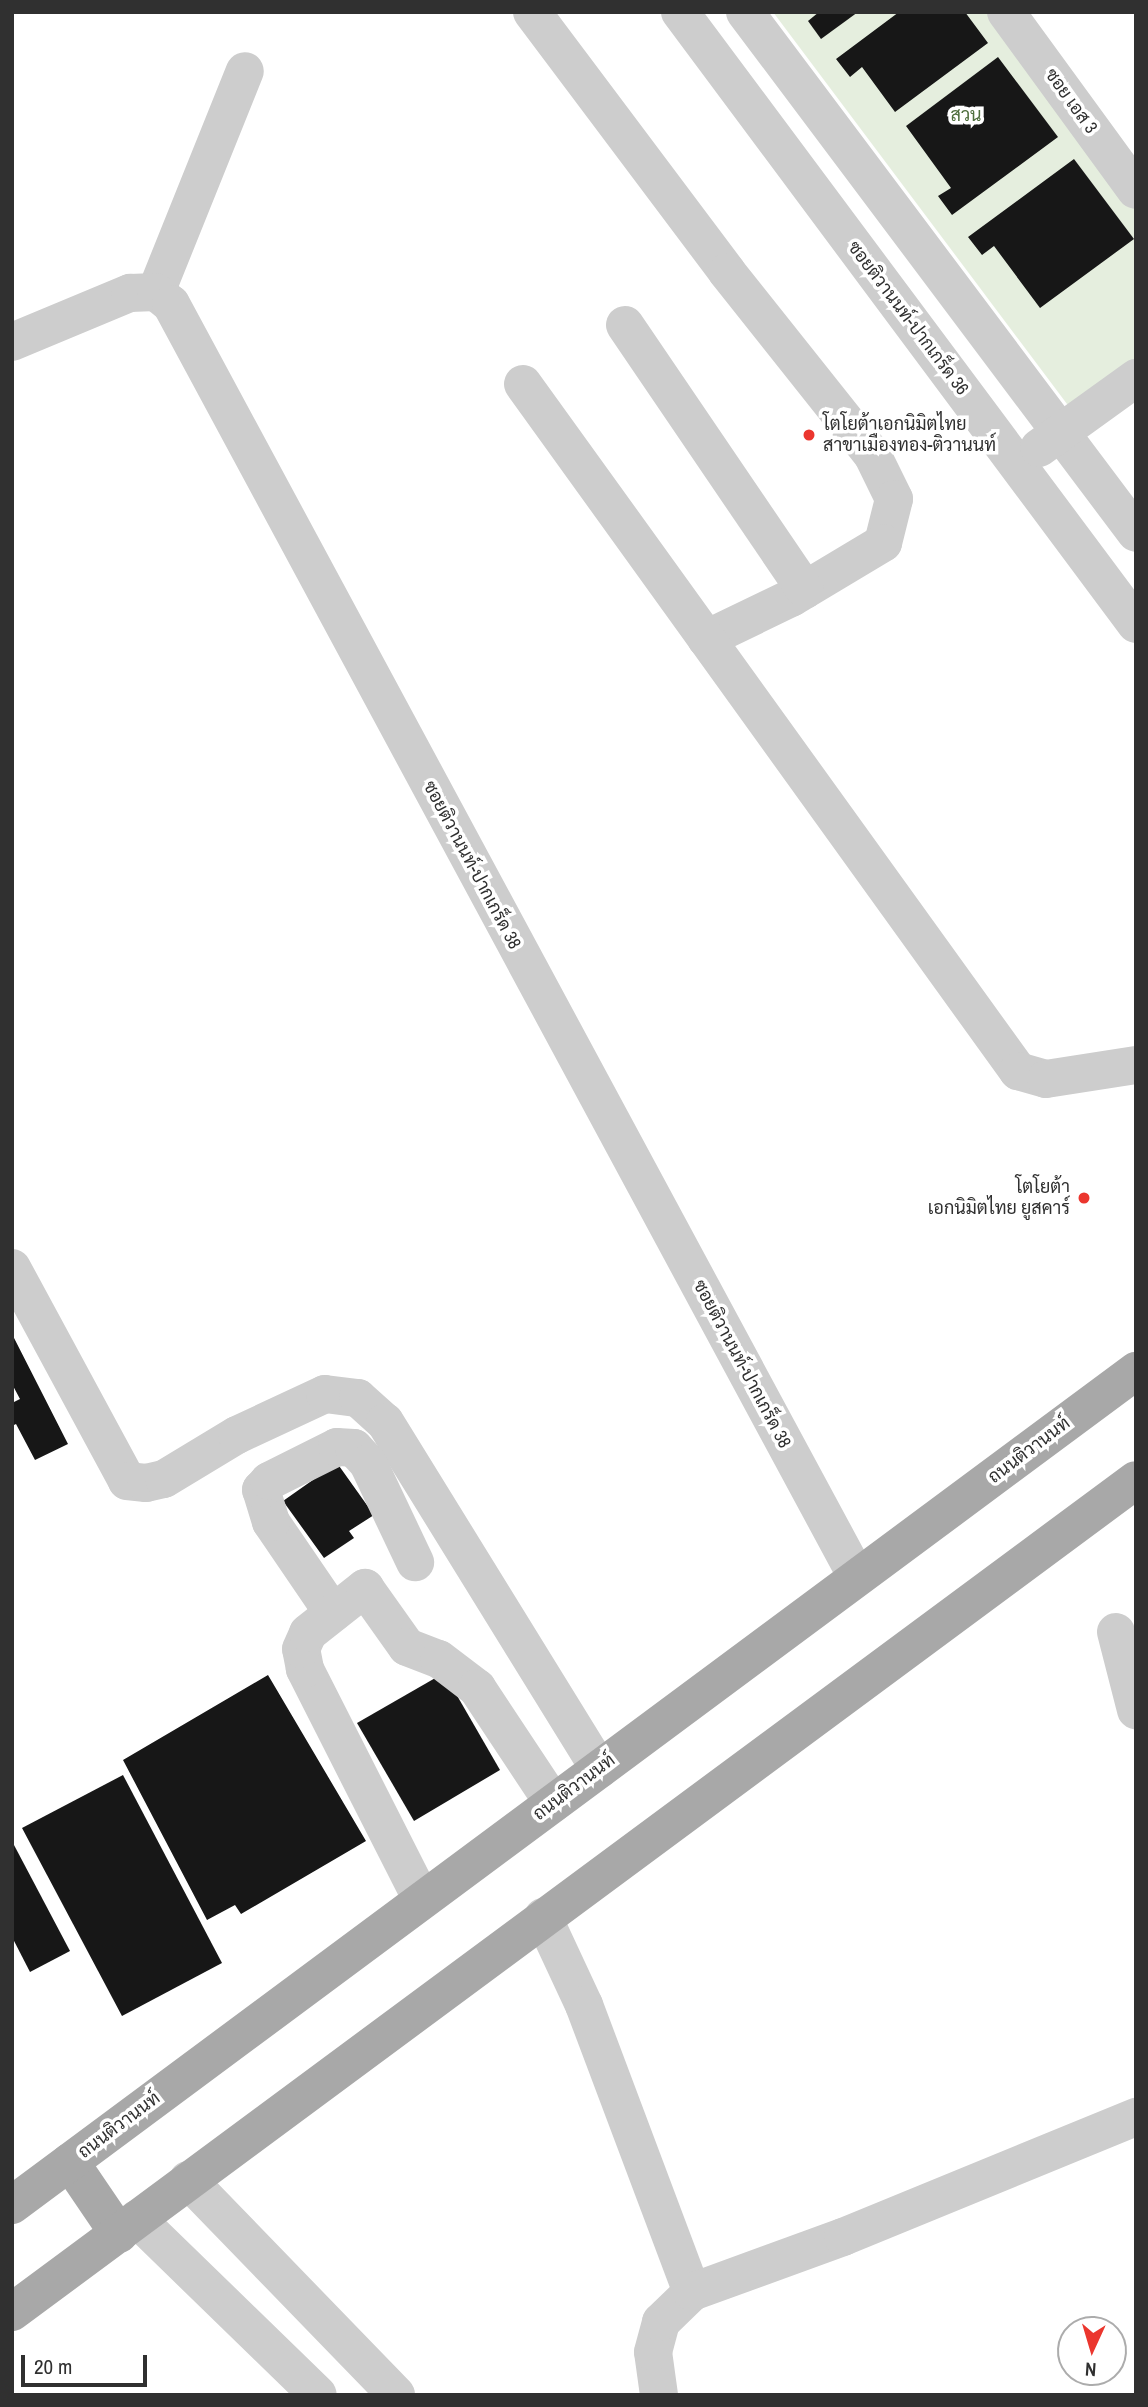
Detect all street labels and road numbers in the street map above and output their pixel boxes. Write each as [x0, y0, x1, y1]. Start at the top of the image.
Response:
street label: ซอย เอส 3 [1040, 64, 1102, 138]
street label: ซอยติวานนท์-ปากเกร็ด 36 [843, 237, 973, 399]
street label: ซอยติวานนท์-ปากเกร็ด 38 [419, 777, 525, 953]
street label: ซอยติวานนท์-ปากเกร็ด 38 [689, 1276, 795, 1452]
street label: ถนนติวานนท์ [984, 1412, 1074, 1488]
street label: ถนนติวานนท์ [529, 1749, 619, 1825]
street label: ถนนติวานนท์ [74, 2087, 164, 2163]

